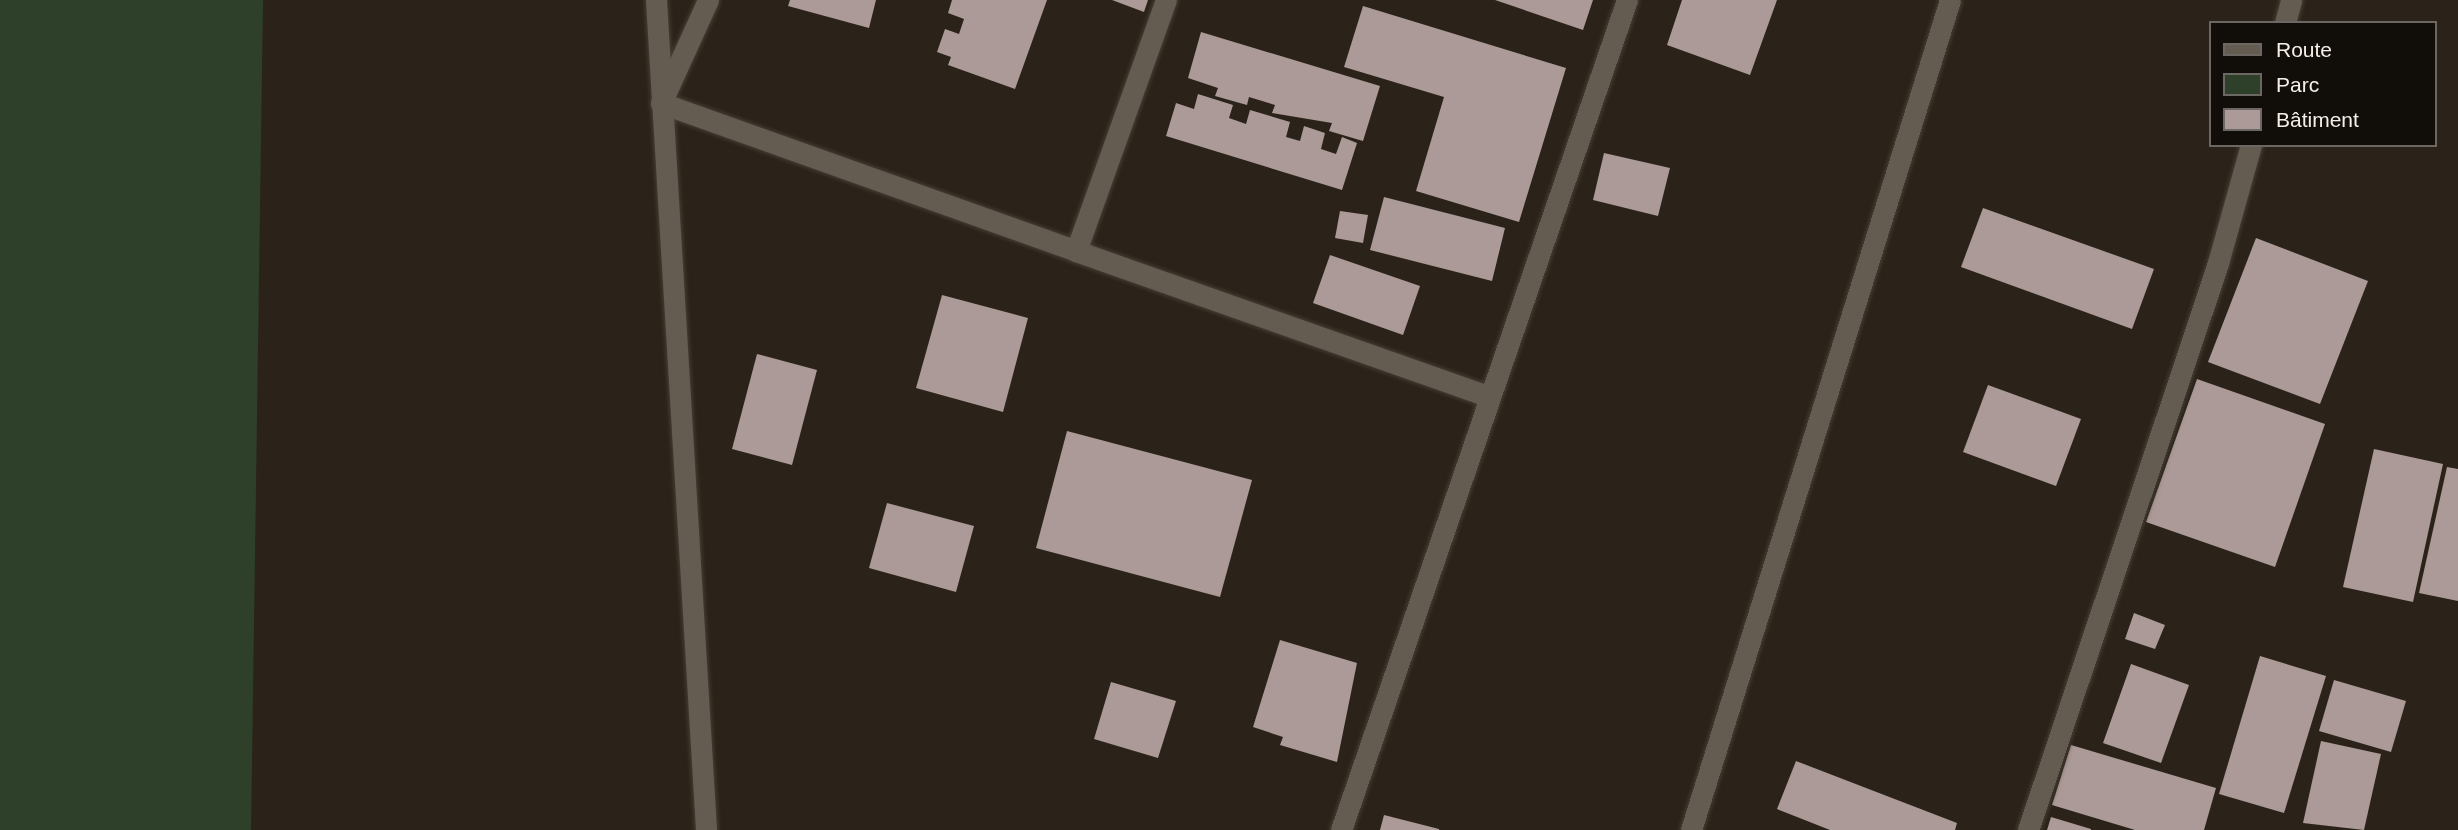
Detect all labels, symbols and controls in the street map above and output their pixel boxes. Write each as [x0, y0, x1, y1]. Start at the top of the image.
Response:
legend [2210, 21, 2437, 147]
text: Route [2276, 38, 2332, 61]
text: Parc [2276, 73, 2319, 96]
text: Bâtiment [2276, 108, 2359, 131]

